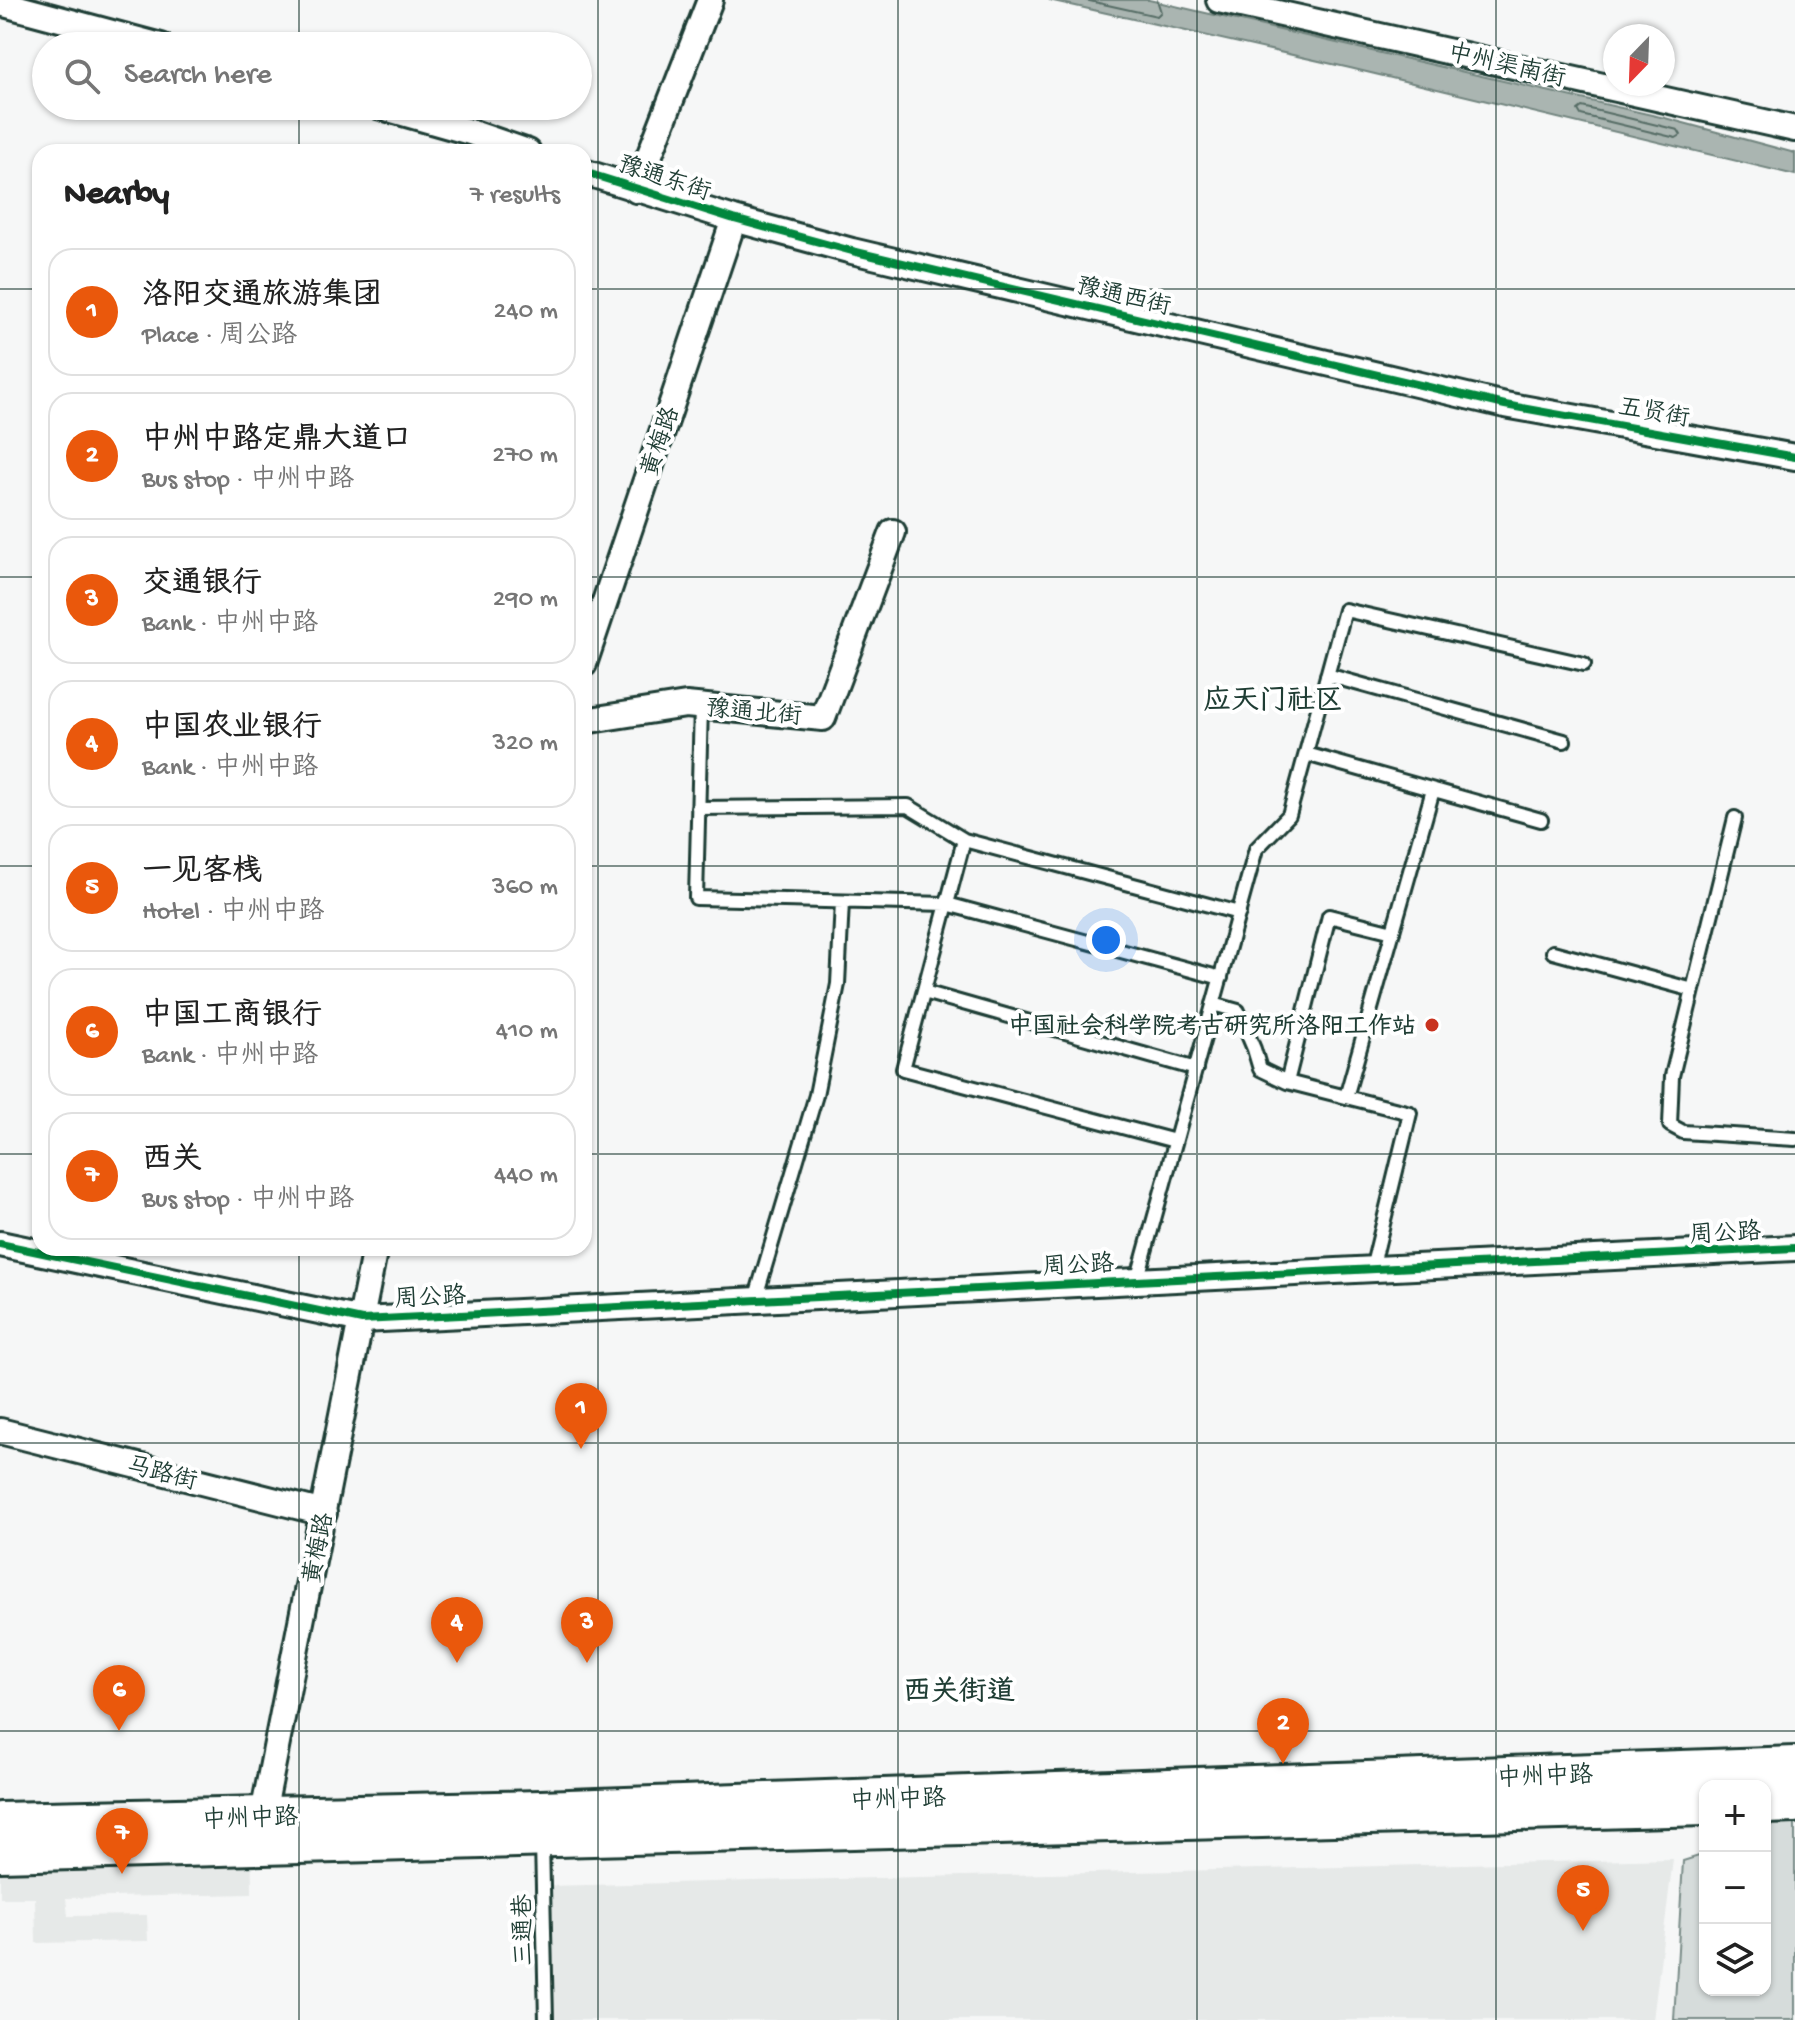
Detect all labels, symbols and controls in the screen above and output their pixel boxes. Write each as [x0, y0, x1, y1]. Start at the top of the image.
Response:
north arrow [1603, 24, 1675, 96]
search box [32, 32, 592, 120]
street label: 中州渠南街 [1444, 39, 1568, 95]
icon: search [60, 54, 104, 98]
text: Search here [124, 59, 272, 94]
street label: 豫通东街 [614, 151, 714, 209]
text: Nearby [64, 176, 169, 216]
text: 7 results [470, 181, 560, 212]
street label: 豫通西街 [1073, 273, 1173, 323]
text: 洛阳交通旅游集团 [142, 280, 382, 315]
text: 1 [87, 297, 97, 328]
text: 240 m [494, 297, 558, 328]
text: Place · 周公路 [142, 322, 297, 353]
street label: 五贤街 [1615, 393, 1692, 435]
street label: 黄梅路 [635, 403, 688, 481]
text: 中州中路定鼎大道口 [142, 424, 412, 459]
text: 2 [86, 441, 98, 472]
text: 270 m [492, 441, 558, 472]
text: Bus stop · 中州中路 [142, 466, 354, 497]
text: 交通银行 [142, 568, 262, 603]
text: 3 [85, 585, 99, 616]
text: 290 m [493, 585, 558, 616]
text: Bank · 中州中路 [142, 610, 318, 641]
district label: 应天门社区 [1203, 685, 1343, 719]
street label: 豫通北街 [705, 695, 803, 733]
text: 中国农业银行 [142, 712, 322, 747]
text: 4 [86, 729, 98, 760]
text: 320 m [492, 729, 558, 760]
text: Bank · 中州中路 [142, 754, 318, 785]
text: 一见客栈 [142, 856, 262, 891]
text: 5 [85, 873, 99, 904]
text: 360 m [492, 873, 558, 904]
text: Hotel · 中州中路 [142, 898, 325, 929]
your location [1086, 920, 1126, 960]
text: 中国工商银行 [142, 1000, 322, 1035]
place label: 中国社会科学院考古研究所洛阳工作站 [1008, 1012, 1416, 1043]
marker: 中国社会科学院考古研究所洛阳工作站 [1423, 1016, 1441, 1034]
text: 6 [85, 1017, 99, 1048]
text: 410 m [496, 1017, 558, 1048]
text: Bank · 中州中路 [142, 1042, 318, 1073]
text: 西关 [142, 1144, 202, 1179]
text: 7 [85, 1161, 99, 1192]
text: 440 m [494, 1161, 558, 1192]
text: Bus stop · 中州中路 [142, 1186, 354, 1217]
street label: 周公路 [1688, 1217, 1762, 1252]
street label: 周公路 [1041, 1249, 1115, 1284]
street label: 周公路 [393, 1281, 467, 1316]
pin: 1 [555, 1383, 607, 1449]
street label: 马路街 [123, 1451, 200, 1498]
street label: 黄梅路 [297, 1510, 342, 1587]
pin: 4 [431, 1597, 483, 1663]
pin: 3 [561, 1597, 613, 1663]
pin: 6 [93, 1665, 145, 1731]
district label: 西关街道 [903, 1676, 1015, 1710]
pin: 2 [1257, 1698, 1309, 1764]
street label: 中州中路 [1497, 1760, 1594, 1795]
map controls [1699, 1780, 1771, 1996]
button: + [1699, 1780, 1771, 1852]
street label: 中州中路 [850, 1783, 947, 1818]
street label: 中州中路 [202, 1802, 299, 1837]
pin: 7 [96, 1808, 148, 1874]
button: − [1699, 1852, 1771, 1924]
pin: 5 [1557, 1865, 1609, 1931]
street label: 三通巷 [509, 1894, 541, 1966]
button: layers [1699, 1924, 1771, 1996]

